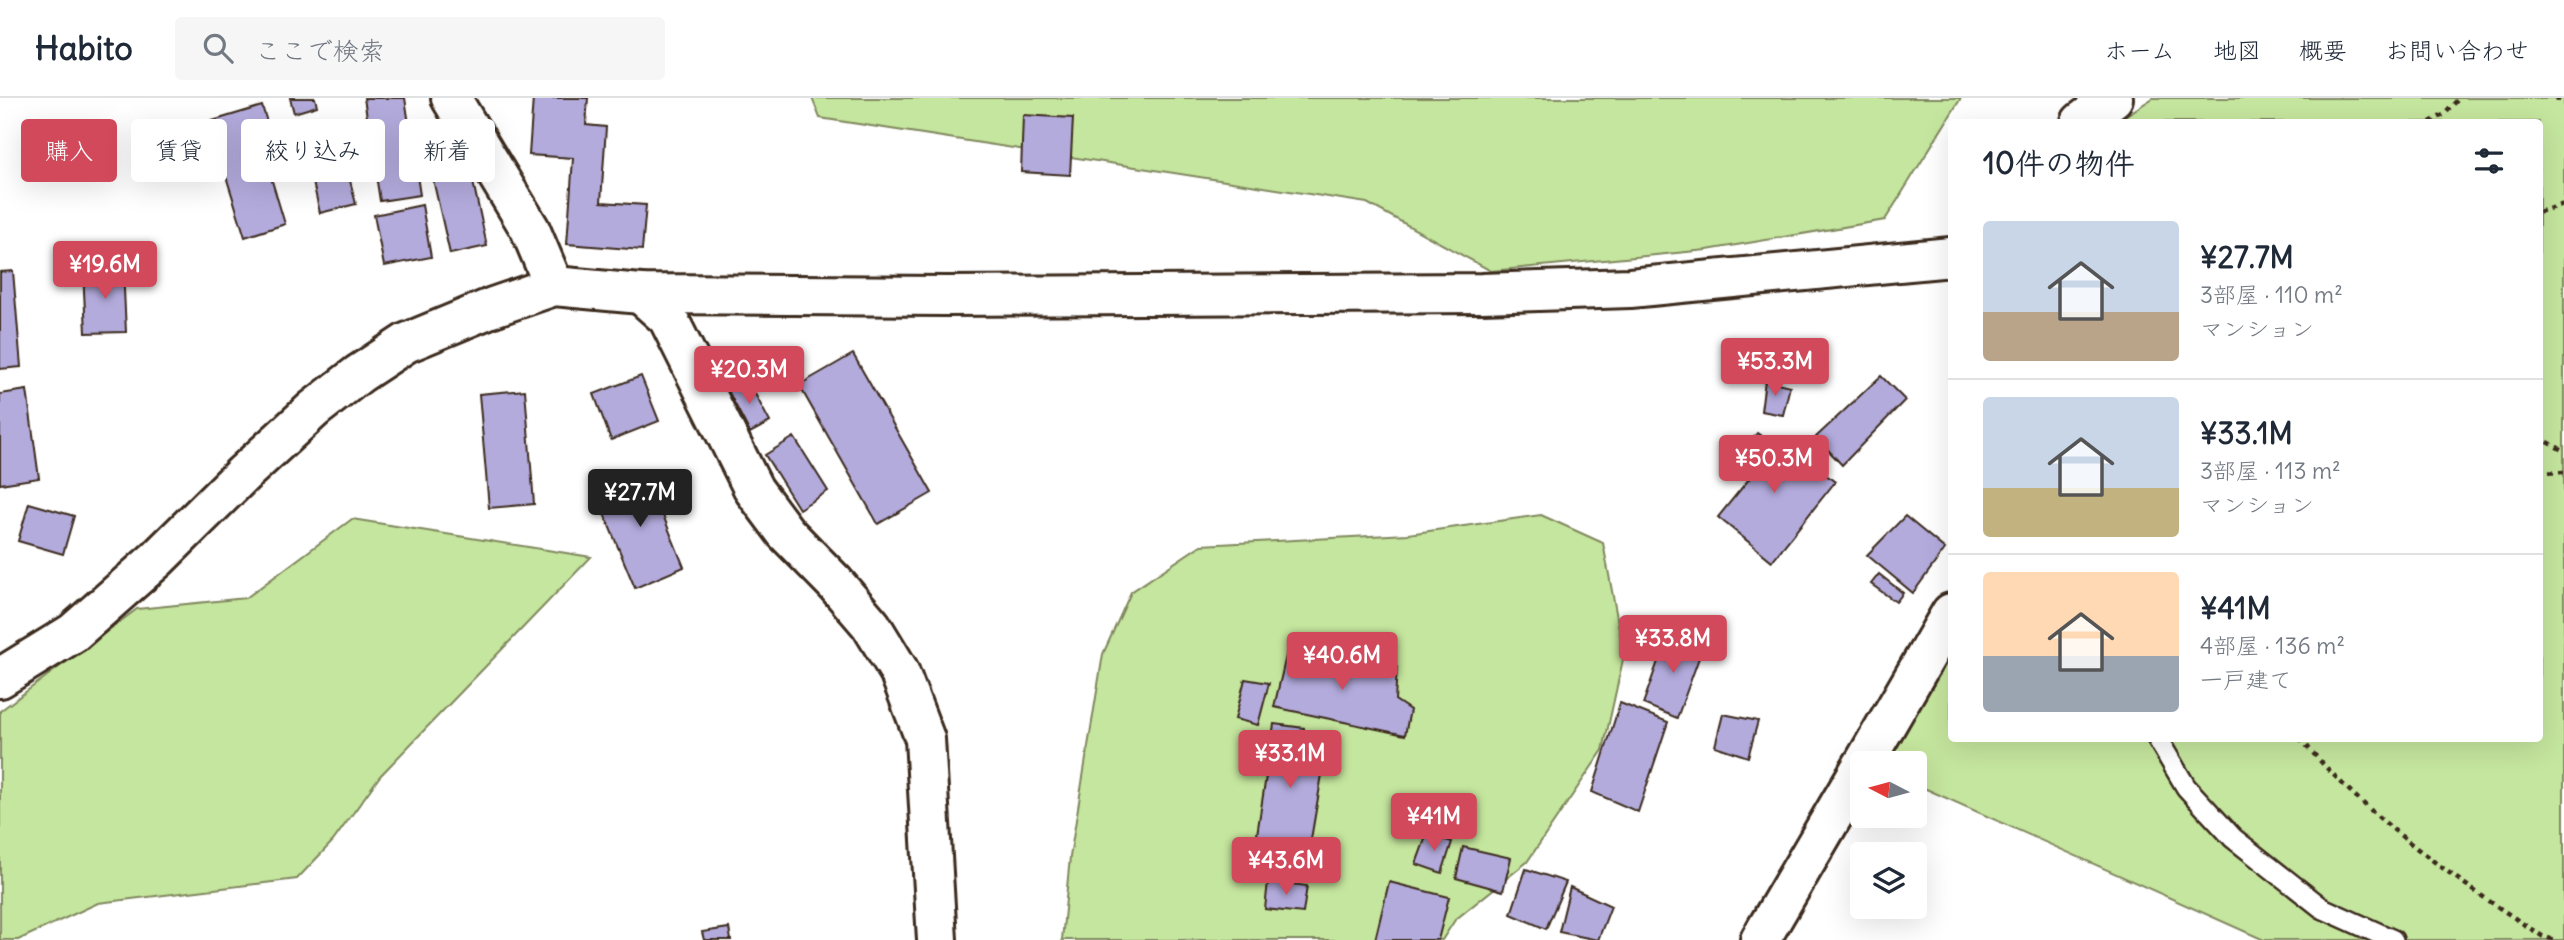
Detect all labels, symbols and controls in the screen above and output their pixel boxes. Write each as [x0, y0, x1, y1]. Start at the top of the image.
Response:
search box [175, 17, 665, 80]
text: Habito [35, 27, 133, 69]
icon: search [199, 29, 237, 67]
text: ここで検索 [255, 34, 385, 67]
text: ホーム [2104, 35, 2175, 65]
text: 地図 [2213, 35, 2261, 65]
text: 概要 [2299, 35, 2347, 65]
text: お問い合わせ [2385, 35, 2529, 65]
chip: 購入 [21, 119, 117, 182]
chip: 賃貸 [131, 119, 227, 182]
chip: 絞り込み [241, 119, 385, 182]
chip: 新着 [399, 119, 495, 182]
icon: filters [2470, 142, 2508, 180]
text: 10件の物件 [1983, 144, 2135, 182]
text: ¥27.7M [2200, 238, 2294, 276]
pin: ¥19.6M [48, 242, 162, 301]
text: ¥19.6M [69, 249, 141, 278]
icon: home [2039, 249, 2123, 333]
text: 3部屋 · 110 m² [2200, 280, 2343, 309]
text: マンション [2200, 314, 2314, 343]
pin: ¥53.3M [1718, 338, 1832, 398]
pin: ¥20.3M [692, 346, 806, 406]
text: ¥53.3M [1737, 346, 1813, 375]
text: ¥20.3M [710, 354, 788, 383]
text: ¥33.1M [2200, 414, 2293, 452]
icon: home [2039, 425, 2123, 509]
pin: ¥50.3M [1717, 436, 1831, 495]
text: ¥50.3M [1735, 443, 1813, 472]
text: 3部屋 · 113 m² [2200, 456, 2341, 485]
pin: ¥27.7M [583, 470, 697, 529]
text: ¥27.7M [604, 477, 676, 506]
text: マンション [2200, 490, 2314, 519]
text: ¥41M [2200, 589, 2271, 627]
icon: home [2039, 600, 2123, 684]
pin: ¥33.8M [1616, 616, 1730, 675]
text: ¥33.8M [1635, 623, 1711, 652]
text: 4部屋 · 136 m² [2200, 631, 2345, 660]
pin: ¥40.6M [1285, 632, 1399, 692]
text: ¥40.6M [1303, 640, 1381, 669]
text: 一戸建て [2200, 665, 2292, 694]
pin: ¥33.1M [1233, 730, 1347, 790]
text: ¥33.1M [1254, 738, 1326, 767]
north arrow [1850, 751, 1927, 828]
map controls [1850, 751, 1927, 919]
pin: ¥41M [1393, 794, 1475, 853]
text: ¥41M [1407, 801, 1461, 830]
pin: ¥43.6M [1229, 838, 1343, 897]
button: layers [1850, 842, 1927, 919]
text: ¥43.6M [1248, 845, 1324, 874]

